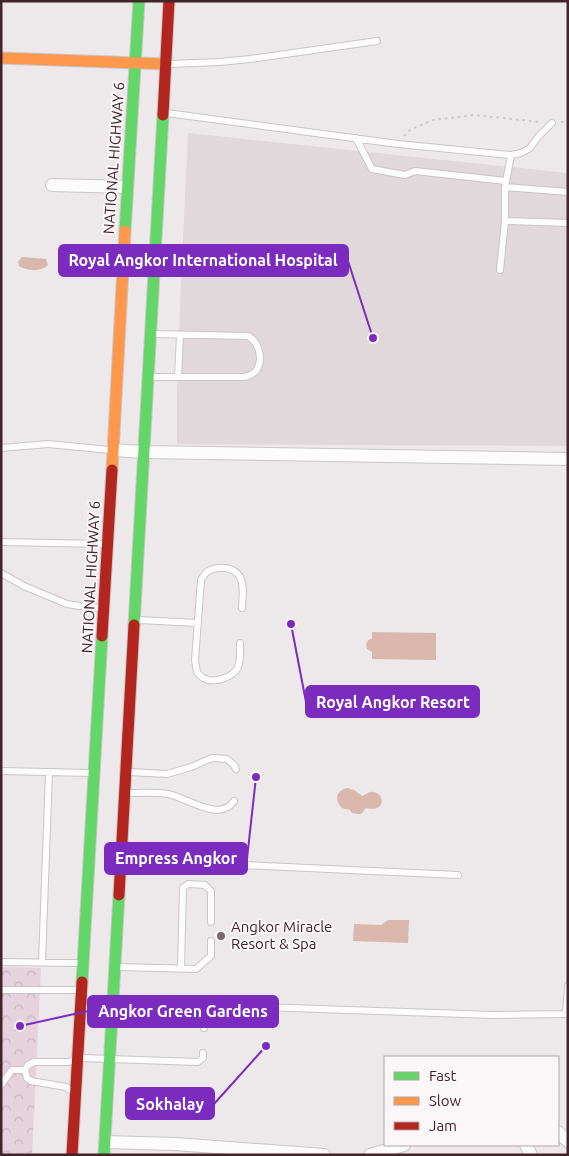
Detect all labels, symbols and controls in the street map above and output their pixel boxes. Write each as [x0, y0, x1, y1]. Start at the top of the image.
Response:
street label: NATIONAL HIGHWAY 6 [100, 81, 127, 235]
callout: Royal Angkor International Hospital [59, 245, 348, 276]
text: Royal Angkor International Hospital [68, 251, 338, 269]
street label: NATIONAL HIGHWAY 6 [78, 500, 103, 654]
callout: Royal Angkor Resort [306, 686, 479, 717]
text: Royal Angkor Resort [316, 693, 470, 711]
callout: Empress Angkor [105, 843, 247, 874]
text: Empress Angkor [115, 849, 238, 867]
place label: Angkor Miracle Resort & Spa [231, 918, 332, 952]
marker: Angkor Miracle Resort & Spa [215, 930, 227, 942]
callout: Angkor Green Gardens [88, 996, 278, 1027]
text: Angkor Green Gardens [98, 1002, 268, 1020]
legend [384, 1056, 559, 1146]
text: Fast [429, 1067, 457, 1084]
callout: Sokhalay [126, 1088, 214, 1119]
text: Slow [429, 1092, 462, 1109]
text: Sokhalay [136, 1095, 204, 1113]
text: Jam [429, 1117, 457, 1134]

